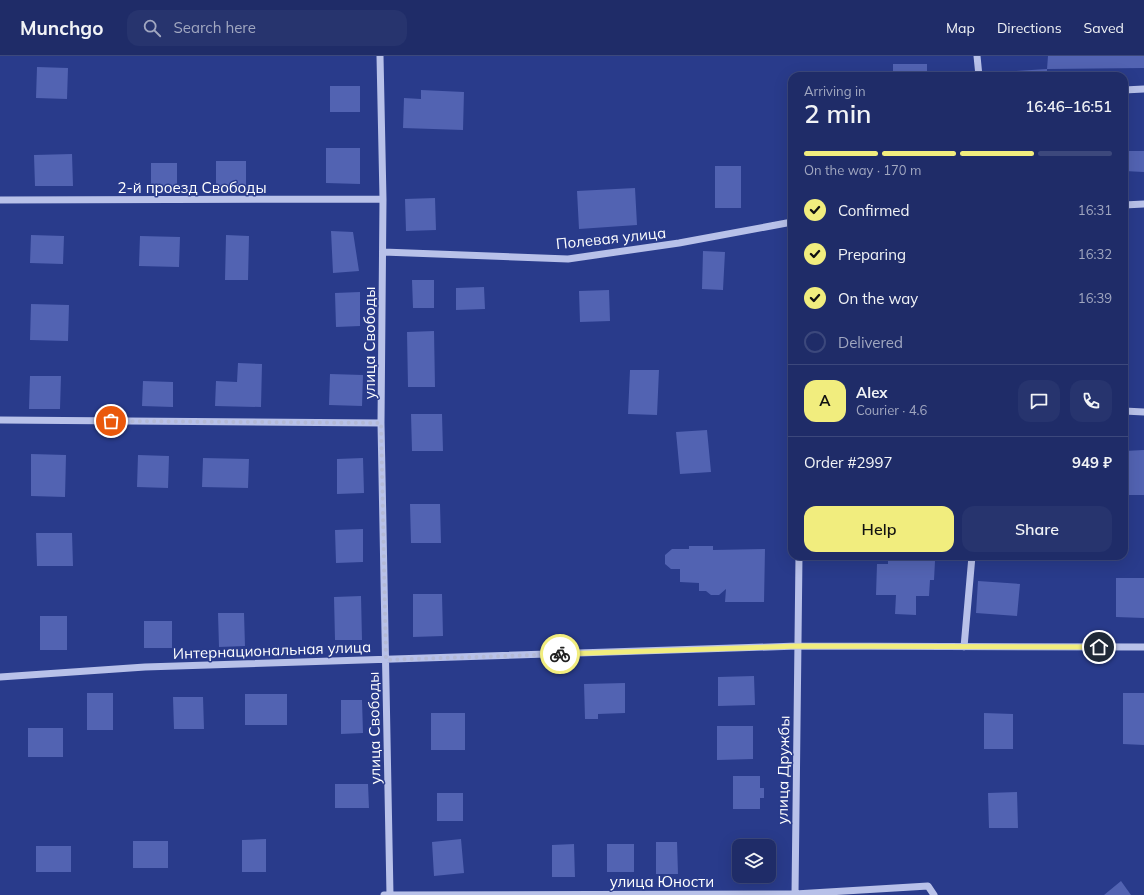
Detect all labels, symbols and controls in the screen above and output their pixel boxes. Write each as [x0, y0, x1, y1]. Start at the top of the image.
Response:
search box [127, 10, 407, 46]
text: Munchgo [20, 16, 103, 40]
icon: search [141, 17, 163, 39]
text: Search here [173, 18, 256, 37]
text: Map [946, 19, 975, 37]
text: Directions [997, 19, 1062, 37]
text: Saved [1084, 19, 1124, 37]
text: Arriving in [804, 83, 866, 99]
text: 2 min [804, 97, 872, 130]
text: 16:46–16:51 [1025, 97, 1112, 116]
text: On the way · 170 m [804, 162, 921, 178]
street label: 2-й проезд Свободы [117, 178, 267, 197]
icon: check [804, 199, 826, 221]
text: Confirmed [838, 201, 909, 220]
text: 16:31 [1078, 202, 1112, 218]
street label: Полевая улица [555, 223, 667, 253]
icon: check [804, 243, 826, 265]
text: Preparing [838, 245, 906, 264]
text: 16:32 [1078, 246, 1112, 262]
street label: улица Свободы [360, 287, 379, 399]
icon: check [804, 287, 826, 309]
text: On the way [838, 289, 918, 308]
text: 16:39 [1078, 290, 1112, 306]
text: Delivered [838, 333, 903, 352]
button: chat [1018, 380, 1060, 422]
button: phone [1070, 380, 1112, 422]
text: Alex [856, 383, 888, 402]
text: A [819, 391, 831, 410]
text: Courier · 4.6 [856, 402, 927, 418]
pin [94, 404, 128, 438]
icon: bag [100, 410, 122, 432]
text: Order #2997 [804, 453, 892, 472]
text: 949 ₽ [1072, 453, 1112, 472]
button: Help [804, 506, 954, 552]
button: Share [962, 506, 1112, 552]
pin [1082, 630, 1116, 664]
courier [540, 634, 580, 674]
icon: home [1088, 636, 1110, 658]
street label: Интернациональная улица [172, 637, 372, 663]
icon: bike [549, 643, 571, 665]
street label: улица Свободы [364, 671, 384, 785]
street label: улица Дружбы [773, 715, 793, 825]
map controls [732, 839, 776, 883]
button: layers [732, 839, 776, 883]
street label: улица Юности [610, 872, 714, 891]

